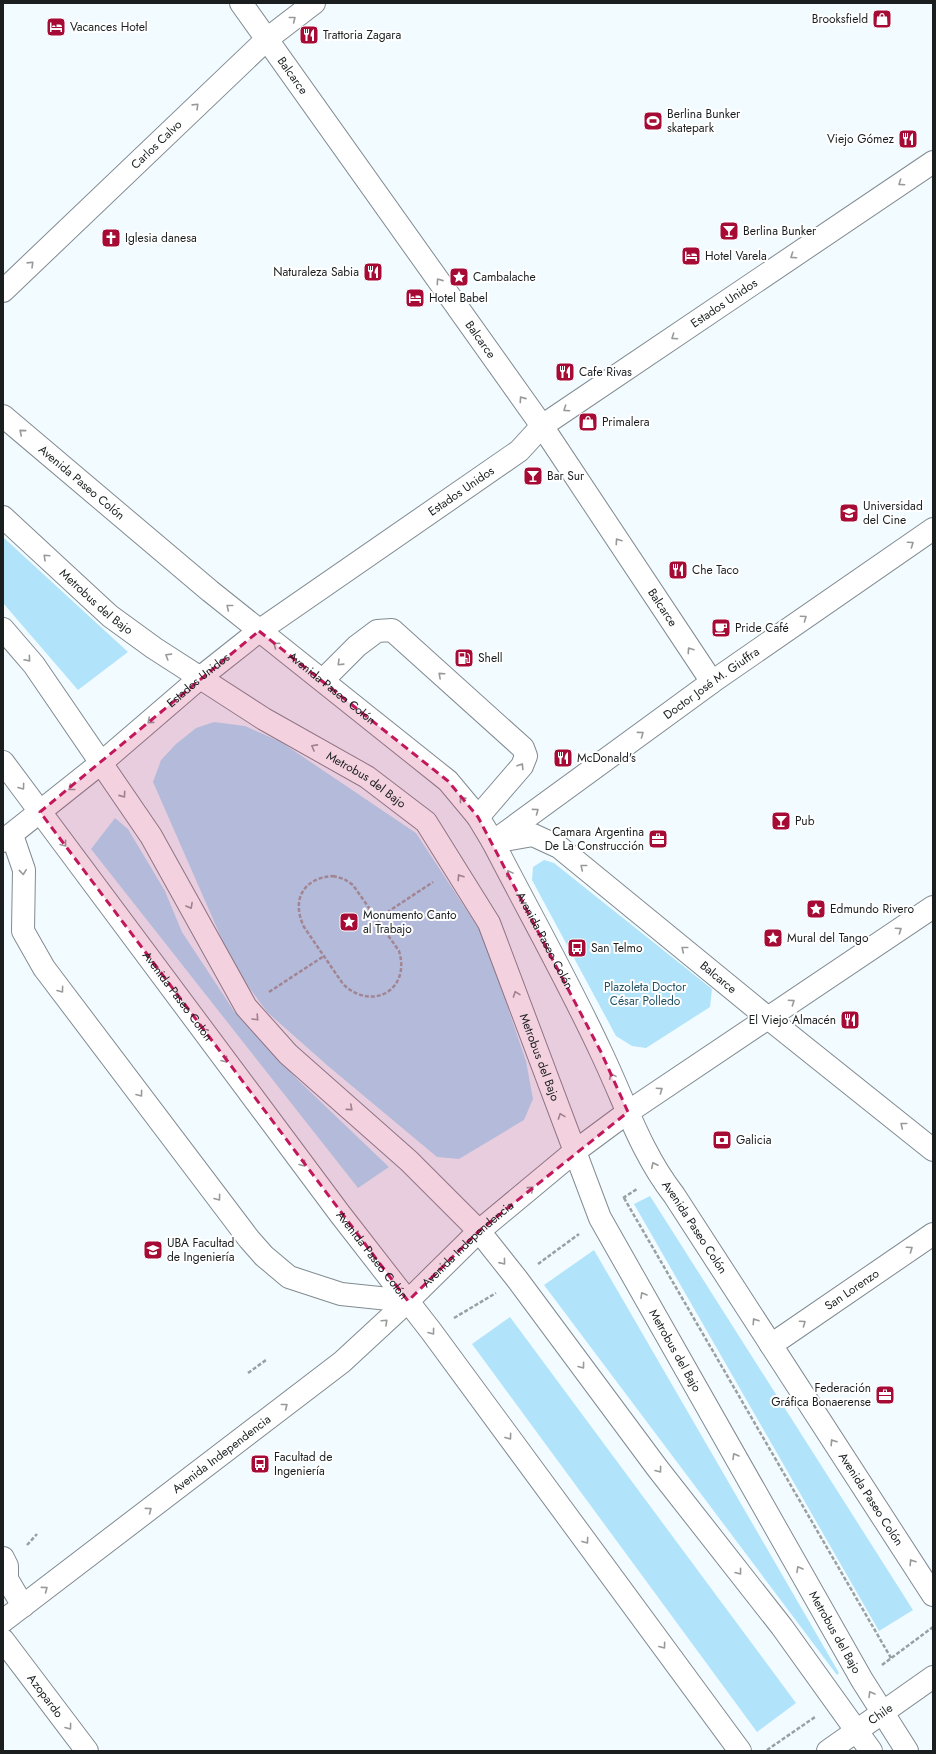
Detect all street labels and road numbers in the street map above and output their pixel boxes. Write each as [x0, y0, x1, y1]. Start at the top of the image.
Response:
street label: Balcarce [273, 53, 312, 98]
street label: Carlos Calvo [127, 116, 186, 173]
street label: Estados Unidos [687, 274, 761, 332]
street label: Balcarce [461, 317, 500, 362]
street label: Avenida Paseo Colón [35, 441, 129, 524]
street label: Estados Unidos [424, 462, 498, 520]
street label: Metrobus del Bajo [55, 565, 137, 639]
street label: Balcarce [643, 585, 682, 630]
street label: Doctor José M. Giuffra [660, 643, 763, 724]
street label: Estados Unidos [163, 648, 234, 712]
street label: Avenida Paseo Colón [284, 648, 380, 729]
street label: Metrobus del Bajo [323, 747, 410, 813]
street label: Avenida Paseo Colón [512, 889, 578, 993]
street label: Avenida Paseo Colón [138, 947, 217, 1045]
street label: Balcarce [696, 957, 740, 998]
street label: Metrobus del Bajo [515, 1011, 564, 1104]
street label: Avenida Paseo Colón [657, 1177, 732, 1277]
street label: Avenida Independencia [418, 1197, 518, 1292]
street label: Avenida Paseo Colón [332, 1207, 412, 1303]
street label: San Lorenzo [821, 1264, 883, 1315]
street label: Metrobus del Bajo [644, 1306, 706, 1395]
street label: Avenida Independencia [168, 1410, 275, 1498]
street label: Avenida Paseo Colón [834, 1449, 908, 1549]
street label: Metrobus del Bajo [804, 1588, 866, 1677]
street label: Azopardo [23, 1670, 68, 1722]
street label: Chile [864, 1699, 896, 1729]

